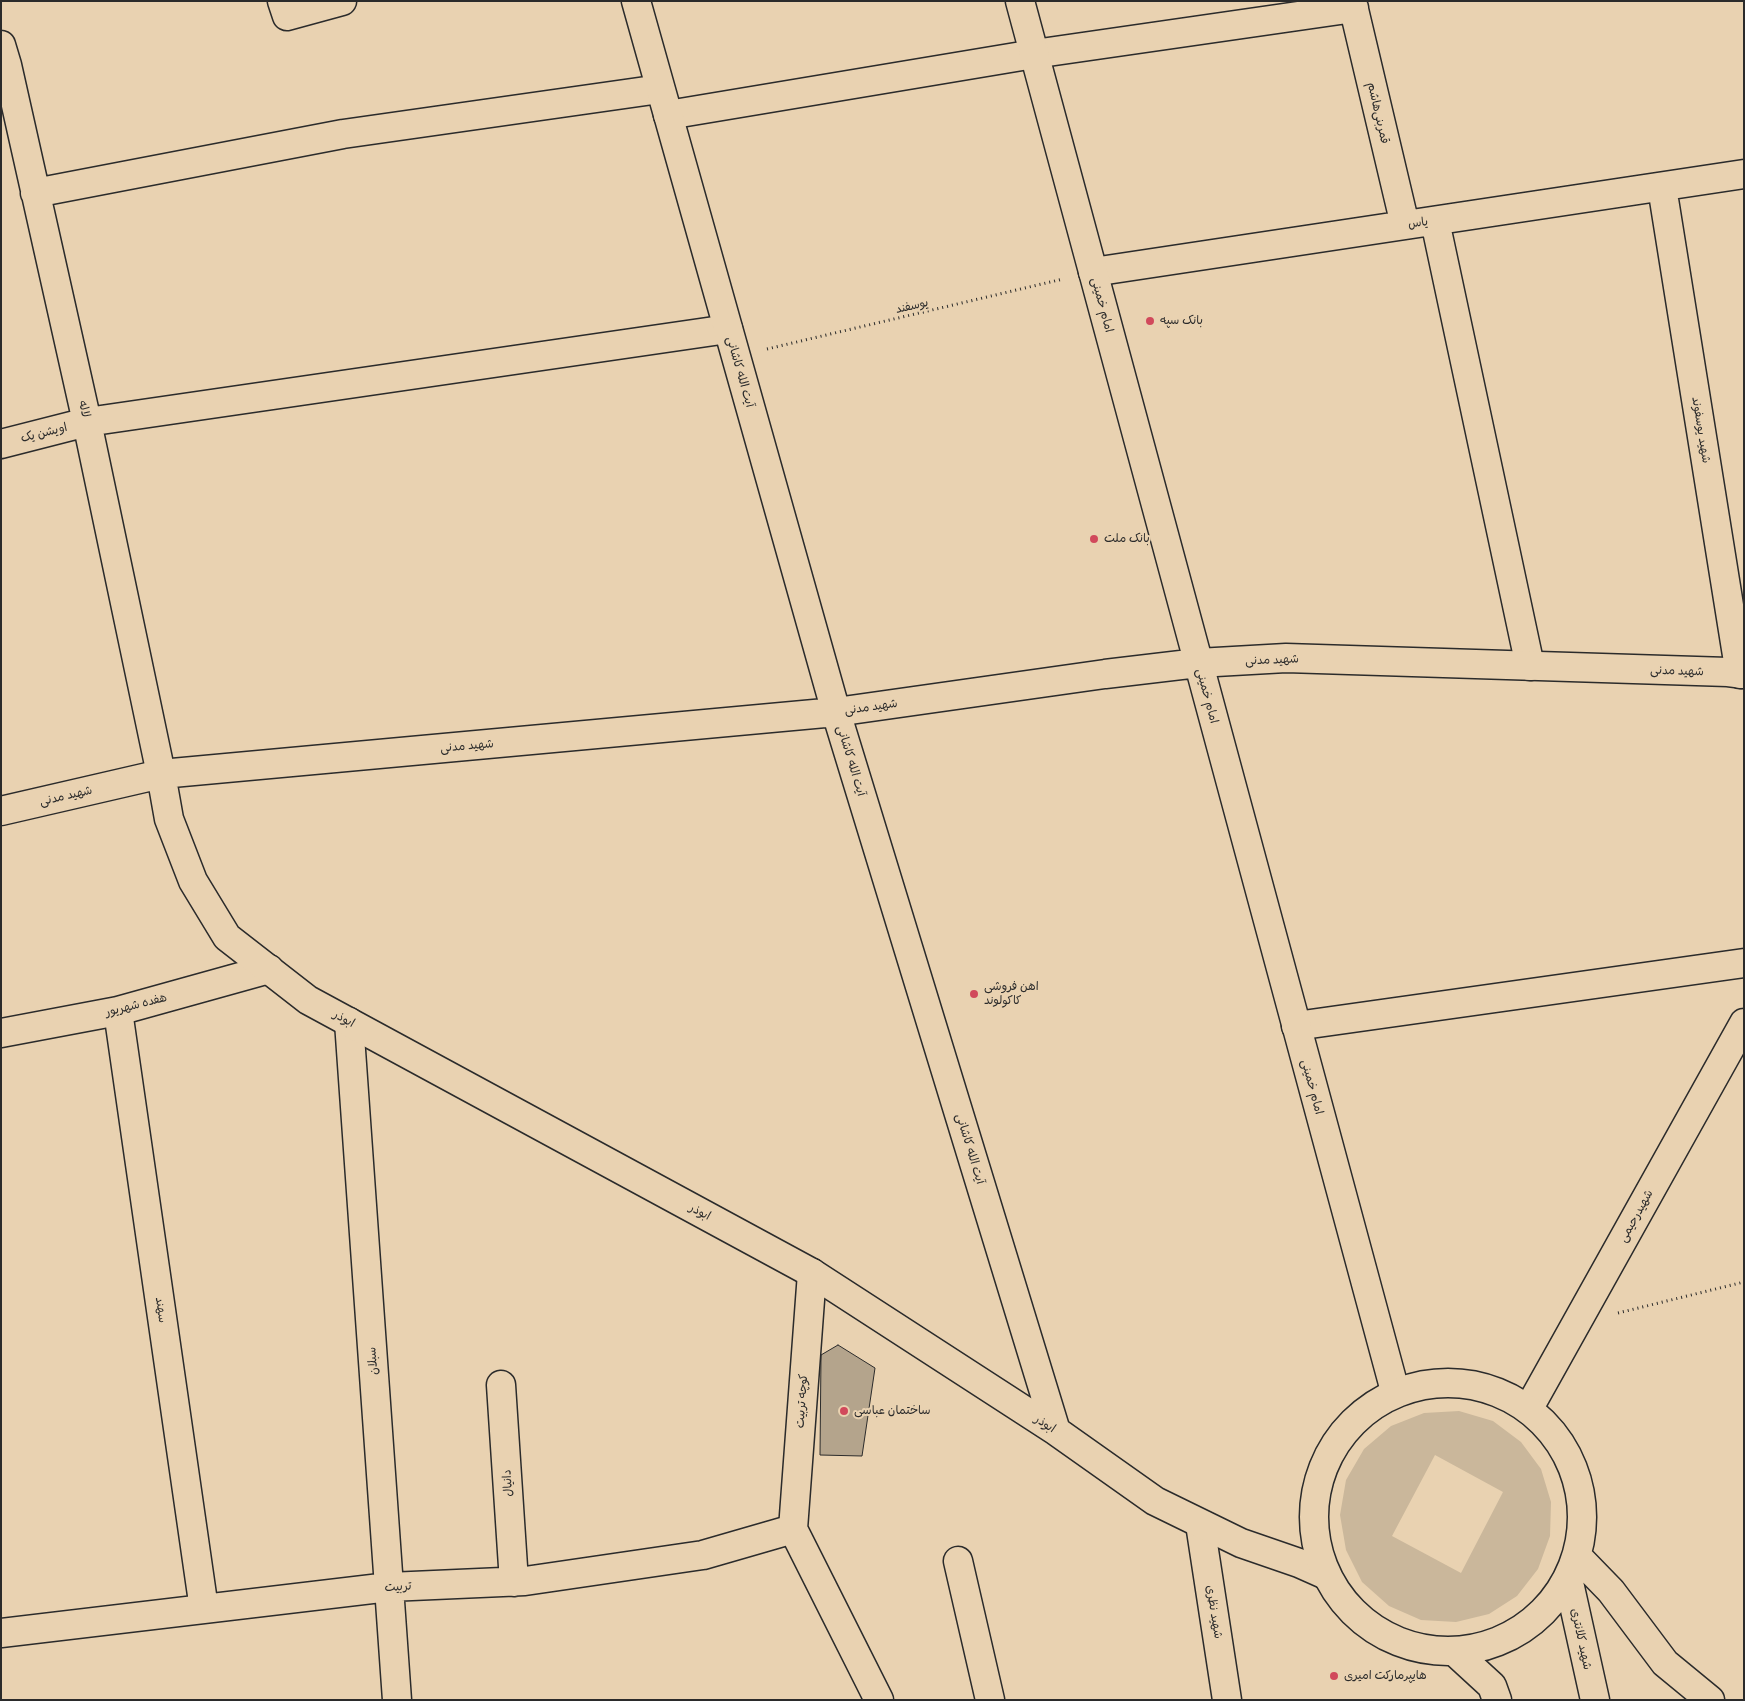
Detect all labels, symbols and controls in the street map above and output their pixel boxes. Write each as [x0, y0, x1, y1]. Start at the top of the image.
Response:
street label: قمربنی‌هاشم [1364, 81, 1392, 145]
street label: یاس [1407, 214, 1429, 232]
street label: امام خمینی [1088, 276, 1116, 334]
street label: یوسفند [894, 295, 930, 317]
place label: بانک سپه [1160, 314, 1203, 328]
marker: بانک سپه [1144, 315, 1156, 327]
street label: آیت الله کاشانی [723, 335, 757, 409]
street label: شهید یوسفوند [1689, 396, 1713, 464]
street label: لاله [75, 399, 93, 419]
street label: اویشن یک [19, 420, 69, 446]
place label: بانک ملت [1104, 532, 1150, 546]
marker: بانک ملت [1088, 533, 1100, 545]
street label: شهید مدنی [1245, 652, 1299, 668]
street label: شهید مدنی [1650, 663, 1704, 679]
street label: امام خمینی [1193, 667, 1221, 725]
street label: شهید مدنی [843, 696, 899, 718]
street label: آیت الله کاشانی [833, 724, 869, 798]
street label: شهید مدنی [440, 736, 494, 756]
street label: شهید مدنی [38, 783, 94, 809]
place label: اهن فروشی کاکولوند [984, 980, 1039, 1008]
marker: اهن فروشی کاکولوند [968, 988, 980, 1000]
street label: هفده شهریور [104, 990, 168, 1020]
street label: ابوذر [331, 1007, 357, 1031]
street label: امام خمینی [1298, 1058, 1326, 1116]
street label: آیت الله کاشانی [952, 1112, 988, 1186]
street label: شهیدرحیمی [1616, 1187, 1656, 1245]
street label: ابوذر [687, 1200, 713, 1224]
street label: سهند [152, 1296, 170, 1324]
street label: سبلان [365, 1347, 381, 1375]
street label: کوچه تربیت [793, 1373, 811, 1429]
place label: ساختمان عباسی [854, 1404, 931, 1418]
marker: ساختمان عباسی [838, 1405, 850, 1417]
street label: ابوذر [1032, 1412, 1058, 1436]
street label: دانیال [500, 1469, 516, 1497]
street label: تربیت [384, 1579, 412, 1595]
street label: شهید نظری [1203, 1584, 1225, 1640]
street label: شهید کلانتری [1567, 1607, 1595, 1671]
place label: هایپرمارکت امیری [1344, 1669, 1427, 1683]
marker: هایپرمارکت امیری [1328, 1670, 1340, 1682]

